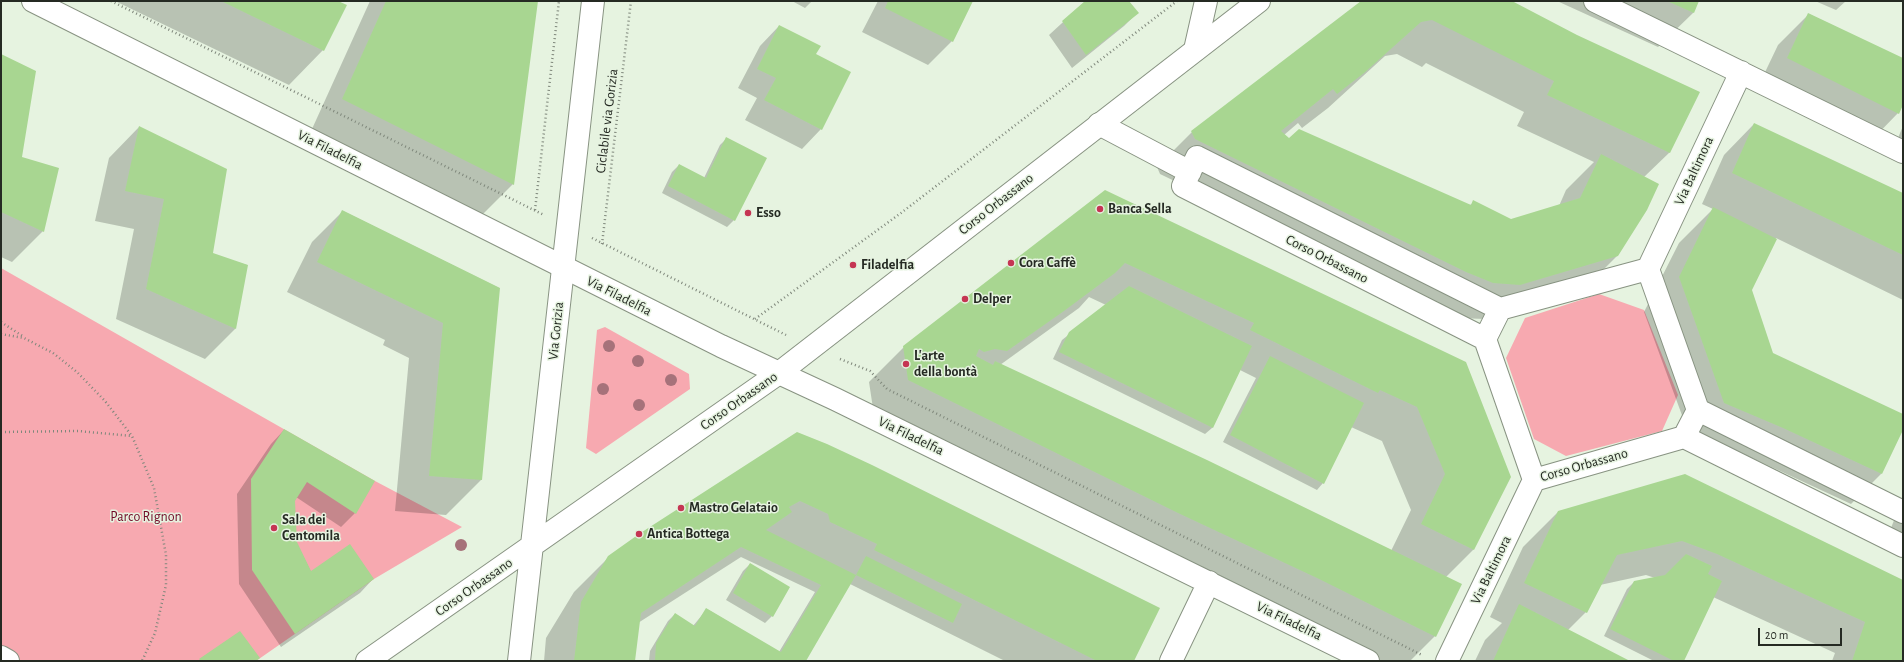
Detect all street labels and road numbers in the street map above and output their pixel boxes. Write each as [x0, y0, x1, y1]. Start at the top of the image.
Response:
street label: Ciclabile via Gorizia [592, 68, 622, 174]
street label: Via Filadelfia [295, 126, 365, 174]
street label: Via Baltimora [1671, 134, 1717, 208]
street label: Corso Orbassano [955, 170, 1037, 238]
street label: Corso Orbassano [1283, 231, 1371, 287]
street label: Via Filadelfia [584, 272, 654, 320]
street label: Via Gorizia [545, 301, 567, 361]
street label: Corso Orbassano [697, 368, 781, 434]
street label: Via Filadelfia [875, 413, 947, 459]
street label: Corso Orbassano [1538, 444, 1630, 486]
street label: Via Baltimora [1467, 533, 1515, 607]
street label: Corso Orbassano [432, 554, 516, 620]
street label: Via Filadelfia [1253, 598, 1325, 644]

